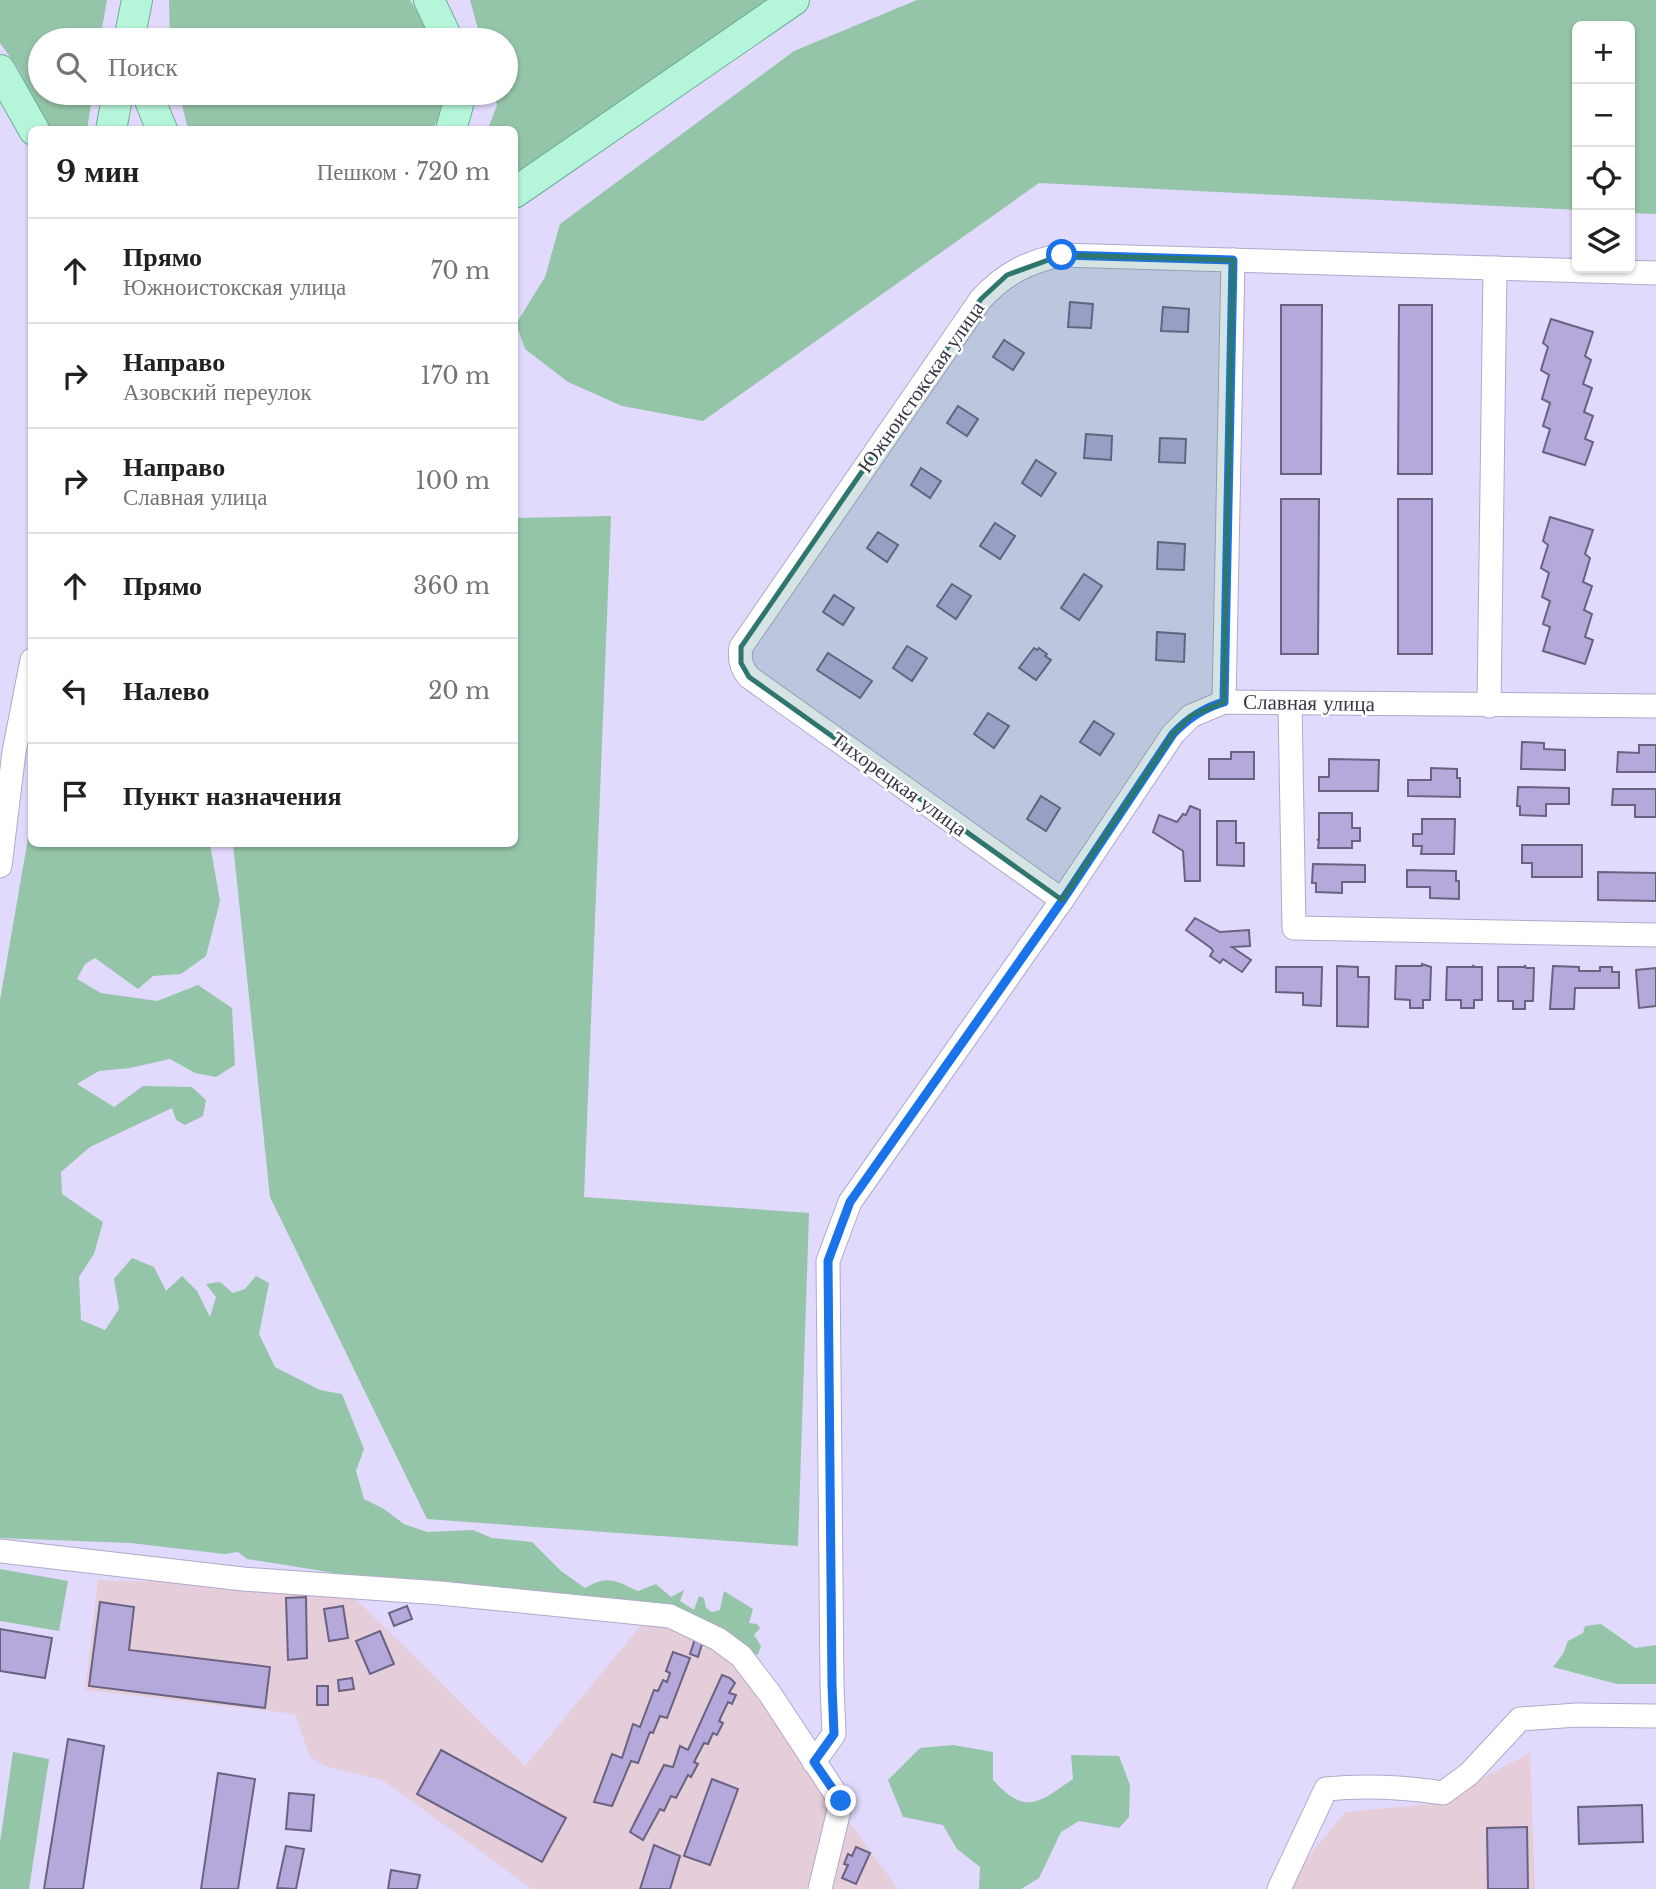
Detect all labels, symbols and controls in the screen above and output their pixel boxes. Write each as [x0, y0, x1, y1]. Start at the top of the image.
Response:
map controls [1572, 21, 1635, 273]
button: + [1572, 21, 1635, 84]
search box [28, 28, 518, 105]
icon: search [52, 48, 90, 86]
text: Поиск [108, 51, 178, 83]
button: − [1572, 84, 1635, 147]
button: locate [1572, 147, 1635, 210]
text: 9 мин [56, 153, 139, 190]
text: Пешком · 720 m [317, 158, 490, 186]
button: layers [1572, 210, 1635, 273]
route start [1046, 239, 1077, 270]
text: Прямо [123, 241, 202, 273]
icon: ahead [56, 252, 94, 290]
text: 70 m [431, 257, 490, 285]
text: Южноистокская улица [123, 273, 346, 301]
street label: Южноистокская улица [852, 296, 990, 478]
text: Направо [123, 346, 225, 378]
icon: right [56, 357, 94, 395]
text: 170 m [420, 362, 490, 390]
text: Азовский переулок [123, 378, 312, 406]
text: Направо [123, 451, 225, 483]
icon: right [56, 462, 94, 500]
text: 100 m [416, 467, 490, 495]
text: Славная улица [123, 483, 267, 511]
icon: ahead [56, 567, 94, 605]
text: Прямо [123, 570, 202, 602]
text: 360 m [413, 572, 490, 600]
icon: left [56, 672, 94, 710]
text: Налево [123, 675, 209, 707]
text: 20 m [428, 677, 490, 705]
street label: Славная улица [1243, 689, 1376, 717]
street label: Тихорецкая улица [826, 726, 973, 842]
icon: arrive [56, 777, 94, 815]
text: Пункт назначения [123, 780, 341, 812]
route end [825, 1785, 856, 1816]

